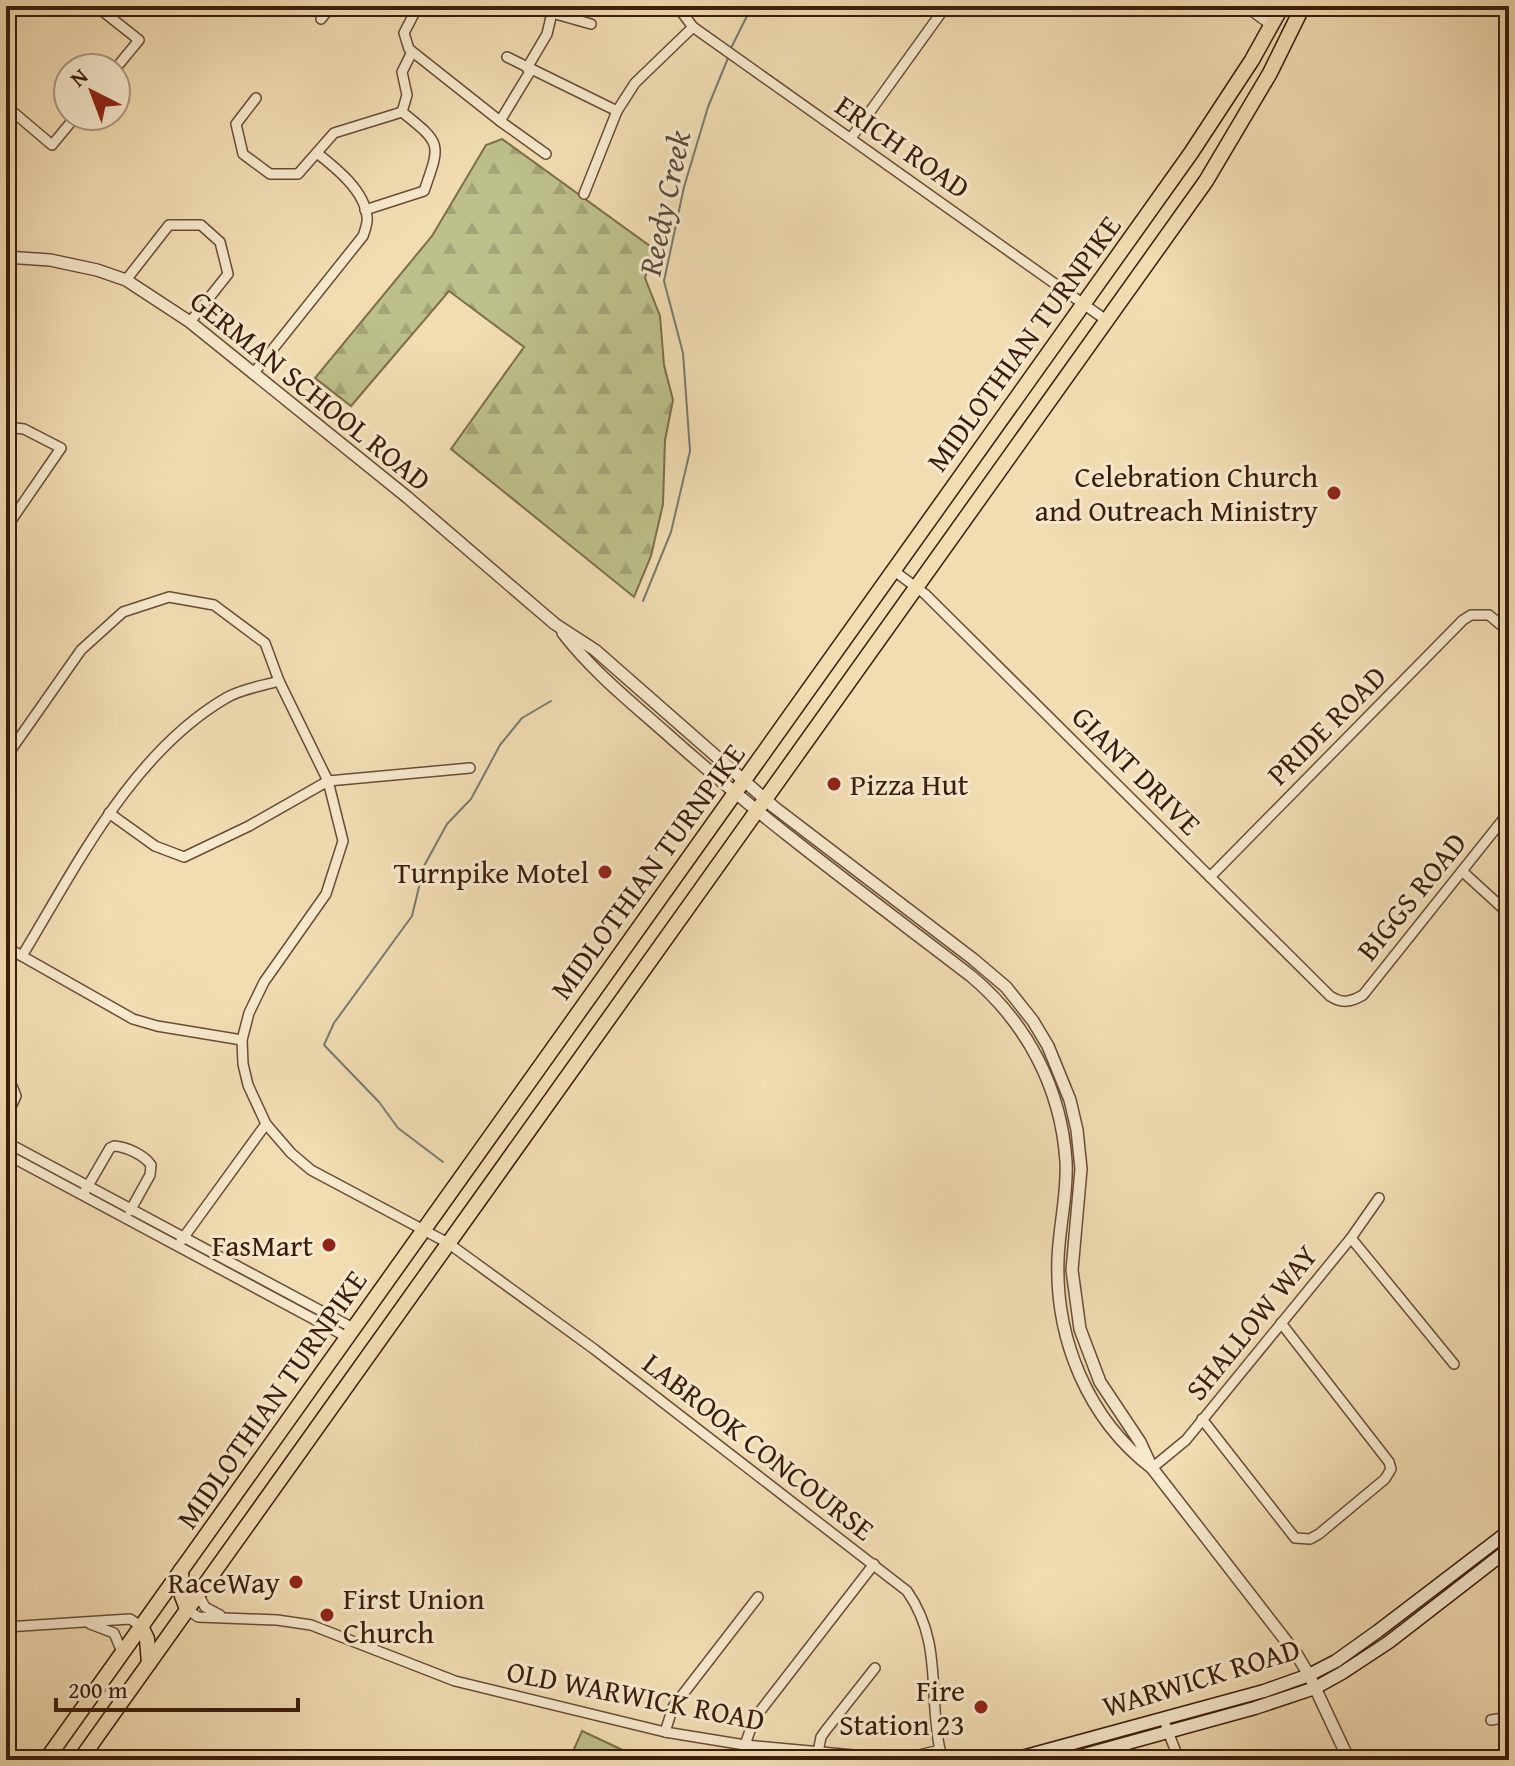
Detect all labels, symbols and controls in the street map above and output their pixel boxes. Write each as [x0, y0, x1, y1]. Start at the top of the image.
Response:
north arrow [52, 52, 132, 132]
text: N [62, 60, 95, 94]
street label: ERICH ROAD [827, 83, 979, 209]
water label: Reedy Creek [626, 126, 702, 281]
street label: MIDLOTHIAN TURNPIKE [915, 206, 1131, 480]
street label: GERMAN SCHOOL ROAD [181, 279, 441, 501]
place label: Celebration Church and Outreach Ministry [1035, 454, 1318, 532]
marker: Celebration Church and Outreach Ministry [1325, 484, 1343, 502]
street label: PRIDE ROAD [1256, 655, 1396, 795]
street label: GIANT DRIVE [1062, 695, 1212, 845]
street label: MIDLOTHIAN TURNPIKE [539, 734, 755, 1008]
place label: Pizza Hut [850, 762, 969, 806]
marker: Pizza Hut [825, 775, 843, 793]
street label: BIGGS ROAD [1345, 822, 1477, 970]
place label: Turnpike Motel [394, 850, 589, 894]
marker: Turnpike Motel [596, 863, 614, 881]
place label: FasMart [212, 1223, 313, 1267]
street label: SHALLOW WAY [1174, 1235, 1328, 1409]
marker: FasMart [320, 1236, 338, 1254]
street label: MIDLOTHIAN TURNPIKE [165, 1261, 377, 1537]
street label: LABROOK CONCOURSE [634, 1341, 884, 1551]
place label: RaceWay [168, 1560, 280, 1604]
marker: RaceWay [287, 1573, 305, 1591]
place label: First Union Church [343, 1576, 485, 1654]
marker: First Union Church [318, 1606, 336, 1624]
street label: WARWICK ROAD [1097, 1626, 1305, 1728]
street label: OLD WARWICK ROAD [503, 1648, 769, 1742]
scale bar [56, 1662, 298, 1712]
place label: Fire Station 23 [839, 1668, 965, 1746]
text: 200 m [68, 1672, 128, 1707]
marker: Fire Station 23 [972, 1698, 990, 1716]

